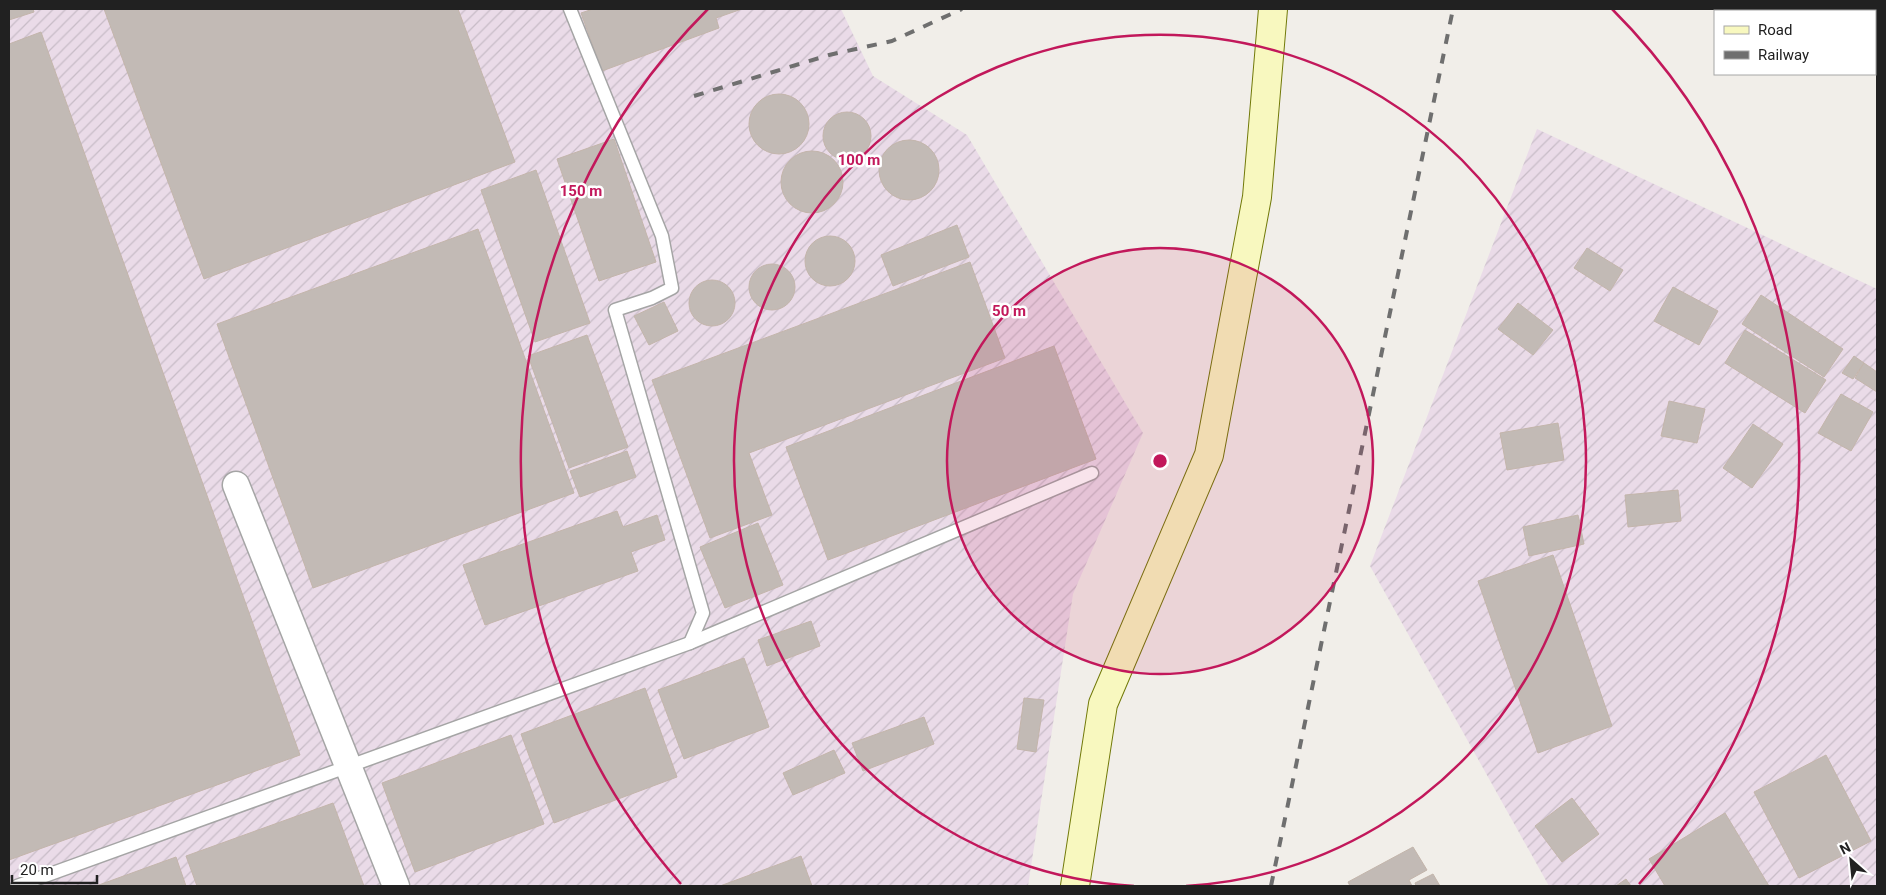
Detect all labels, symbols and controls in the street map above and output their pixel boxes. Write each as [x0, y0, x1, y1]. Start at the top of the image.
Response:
legend [1714, 10, 1876, 75]
text: Road [1758, 21, 1792, 39]
text: Railway [1758, 46, 1809, 64]
text: 100 m [838, 151, 880, 169]
text: 150 m [560, 182, 602, 200]
text: 50 m [992, 302, 1026, 320]
centre of rings [1151, 452, 1169, 470]
north arrow [1826, 835, 1876, 885]
text: N [1837, 839, 1853, 858]
scale bar [12, 852, 98, 884]
text: 20 m [20, 861, 54, 879]

